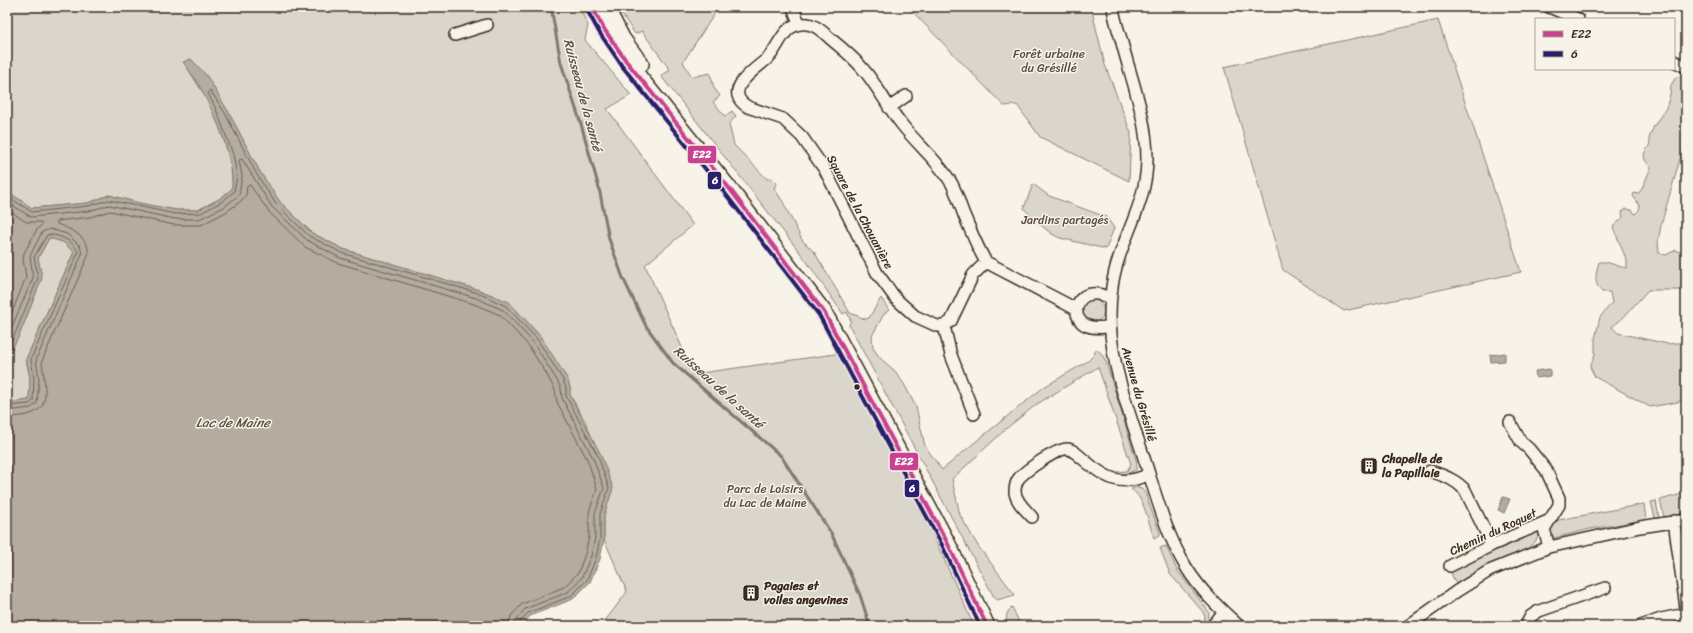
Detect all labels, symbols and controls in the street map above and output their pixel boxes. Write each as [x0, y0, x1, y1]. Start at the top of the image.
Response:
legend [1535, 18, 1675, 70]
text: E22 [1571, 23, 1592, 45]
water label: Ruisseau de la santé [557, 36, 610, 156]
park label: Forêt urbaine du Grésillé [1013, 43, 1085, 79]
text: 6 [1571, 43, 1578, 65]
line badge: E22 [687, 145, 717, 164]
text: E22 [693, 145, 712, 164]
street label: Square de la Chouanière [820, 151, 900, 273]
line badge: 6 [707, 171, 722, 190]
text: 6 [711, 171, 718, 190]
park label: Jardins partagés [1020, 209, 1109, 231]
water label: Ruisseau de la santé [668, 340, 771, 436]
street label: Avenue du Grésillé [1115, 343, 1163, 444]
unlabelled marker [852, 382, 862, 392]
water label: Lac de Maine [196, 411, 271, 434]
place label: Chapelle de la Papillaie [1381, 448, 1443, 484]
line badge: E22 [889, 452, 919, 471]
text: E22 [895, 452, 914, 471]
building icon: Chapelle de la Papillaie [1359, 456, 1379, 476]
park label: Parc de Loisirs du Lac de Maine [723, 478, 807, 514]
line badge: 6 [904, 479, 920, 498]
text: 6 [908, 479, 915, 498]
street label: Chemin du Roquet [1446, 502, 1541, 562]
place label: Pagaies et voiles angevines [764, 575, 848, 611]
building icon: Pagaies et voiles angevines [741, 583, 761, 603]

